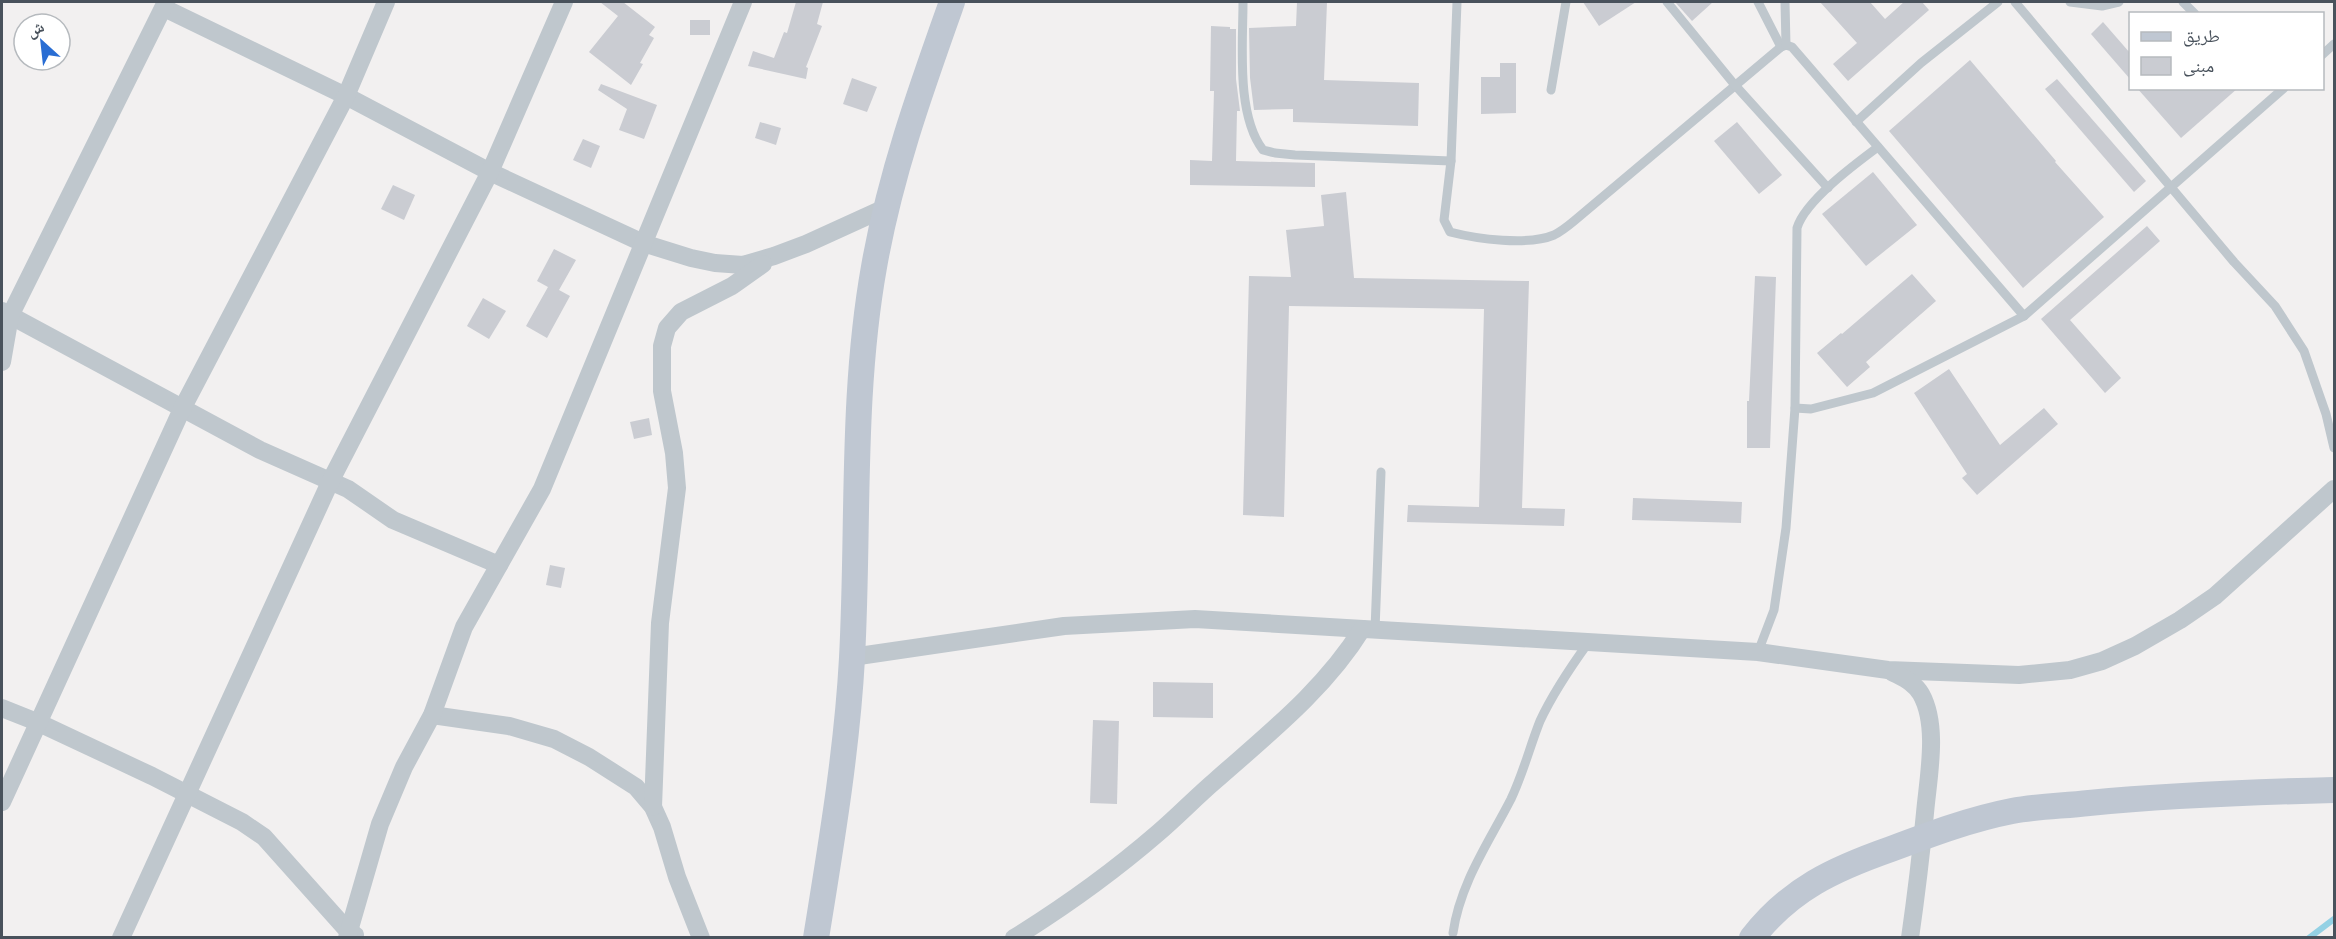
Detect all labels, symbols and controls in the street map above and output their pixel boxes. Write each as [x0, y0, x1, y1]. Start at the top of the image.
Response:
north arrow [12, 12, 72, 72]
legend [2129, 12, 2324, 90]
text: ش [24, 17, 47, 41]
text: طريق [2183, 25, 2220, 47]
text: مبنى [2183, 55, 2214, 77]

